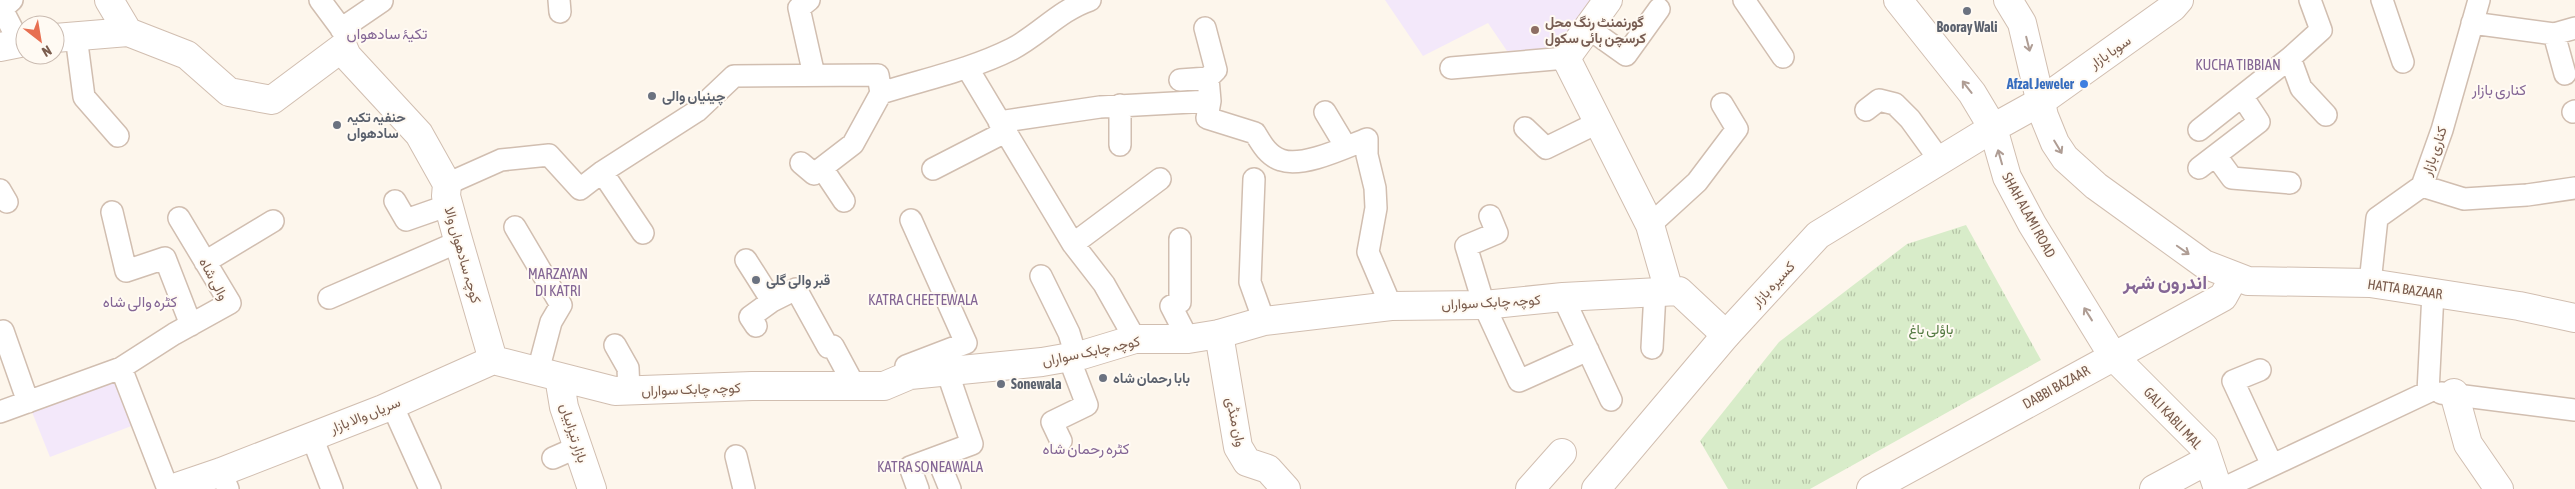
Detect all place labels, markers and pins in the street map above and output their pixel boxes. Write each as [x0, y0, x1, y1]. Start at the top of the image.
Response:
marker: Booray Wali [1961, 5, 1973, 17]
place label: گورنمنٹ رنگ محل کرسچن ہائی سکول [1545, 14, 1646, 48]
place label: Booray Wali [1936, 19, 1998, 35]
marker: گورنمنٹ رنگ محل کرسچن ہائی سکول [1529, 24, 1541, 36]
place label: Afzal Jeweler [2006, 76, 2075, 92]
marker: Afzal Jeweler [2078, 78, 2090, 90]
place label: چینیاں والی [662, 88, 726, 106]
marker: چینیاں والی [646, 90, 658, 102]
place label: حنفیہ تکیہ سادھواں [347, 109, 406, 142]
marker: حنفیہ تکیہ سادھواں [331, 119, 343, 131]
place label: قبر والی گلی [766, 272, 830, 289]
marker: قبر والی گلی [750, 274, 762, 286]
place label: بابا رحمان شاہ [1113, 370, 1190, 387]
marker: بابا رحمان شاہ [1097, 372, 1109, 384]
place label: Sonewala [1011, 376, 1062, 392]
marker: Sonewala [995, 378, 1007, 390]

